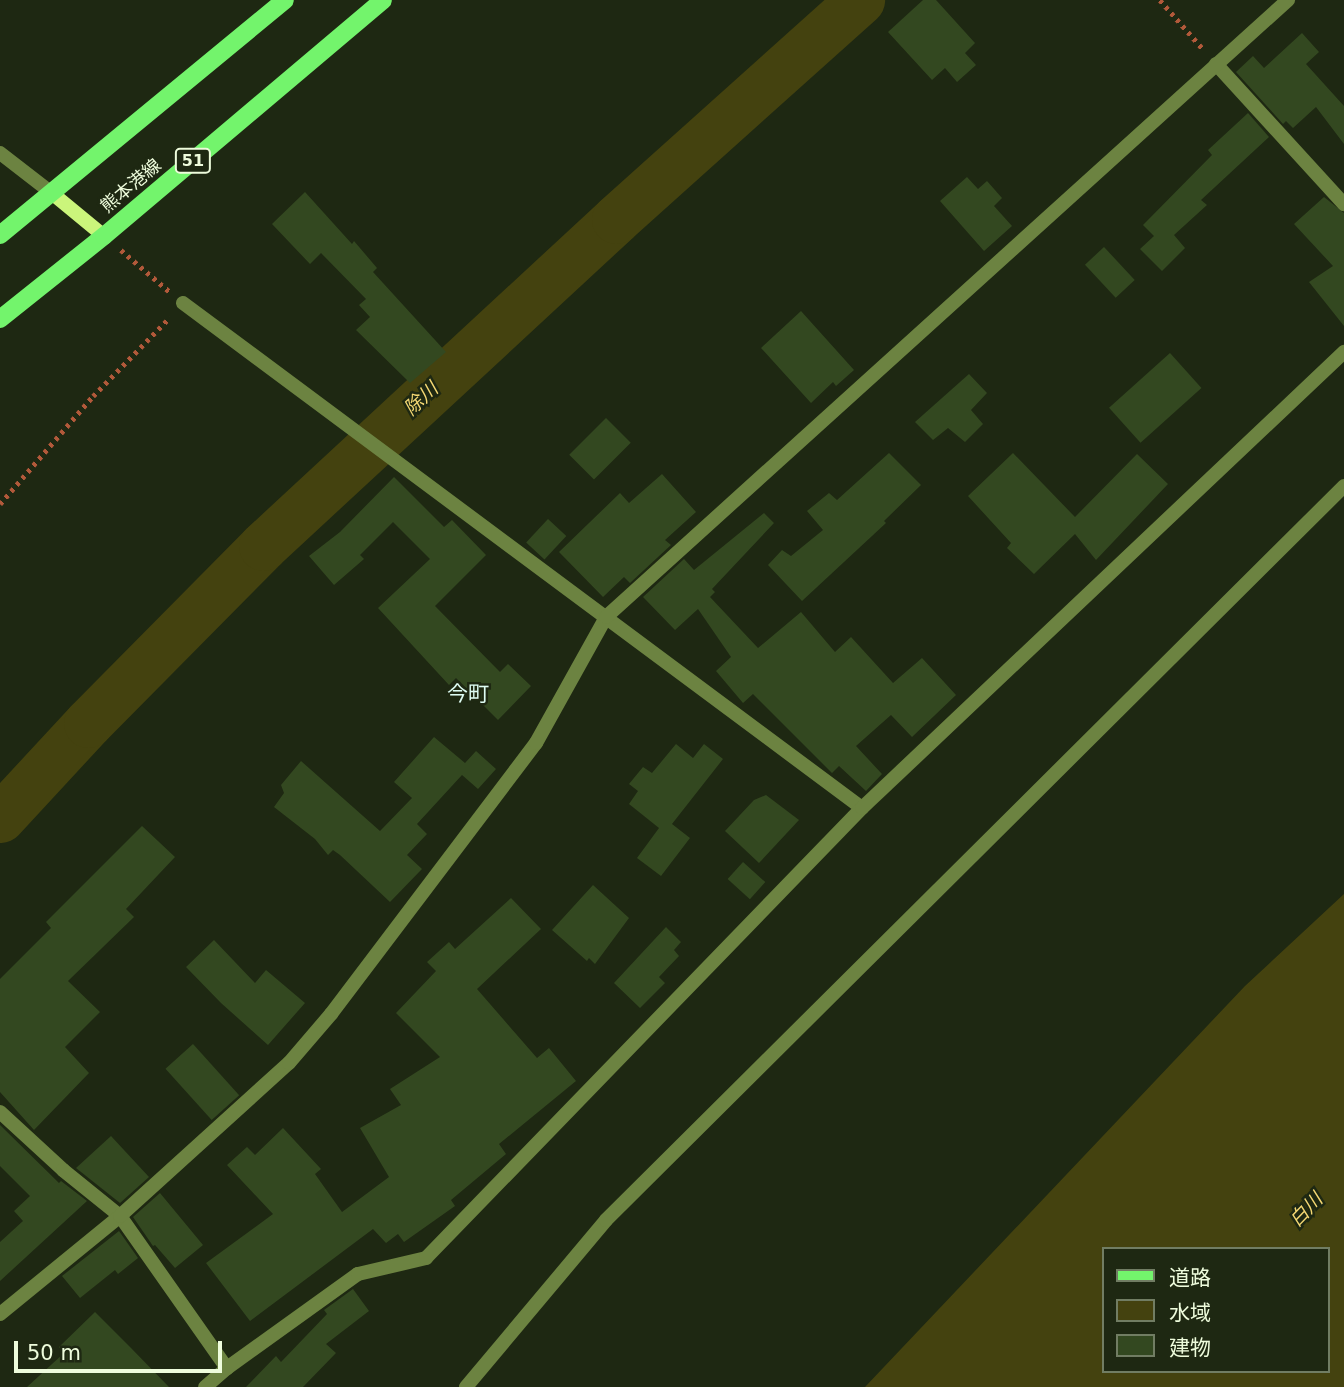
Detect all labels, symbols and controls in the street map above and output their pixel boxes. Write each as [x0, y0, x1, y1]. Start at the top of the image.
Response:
road number: 51 [174, 148, 212, 174]
street label: 熊本港線 [96, 155, 166, 217]
water label: 除川 [399, 378, 443, 420]
district label: 今町 [447, 681, 489, 707]
water label: 白川 [1285, 1188, 1327, 1232]
legend [1102, 1247, 1330, 1373]
text: 道路 [1169, 1266, 1211, 1290]
text: 水域 [1169, 1301, 1211, 1325]
scale bar [18, 1328, 226, 1372]
text: 建物 [1169, 1336, 1211, 1360]
text: 50 m [27, 1341, 81, 1365]

